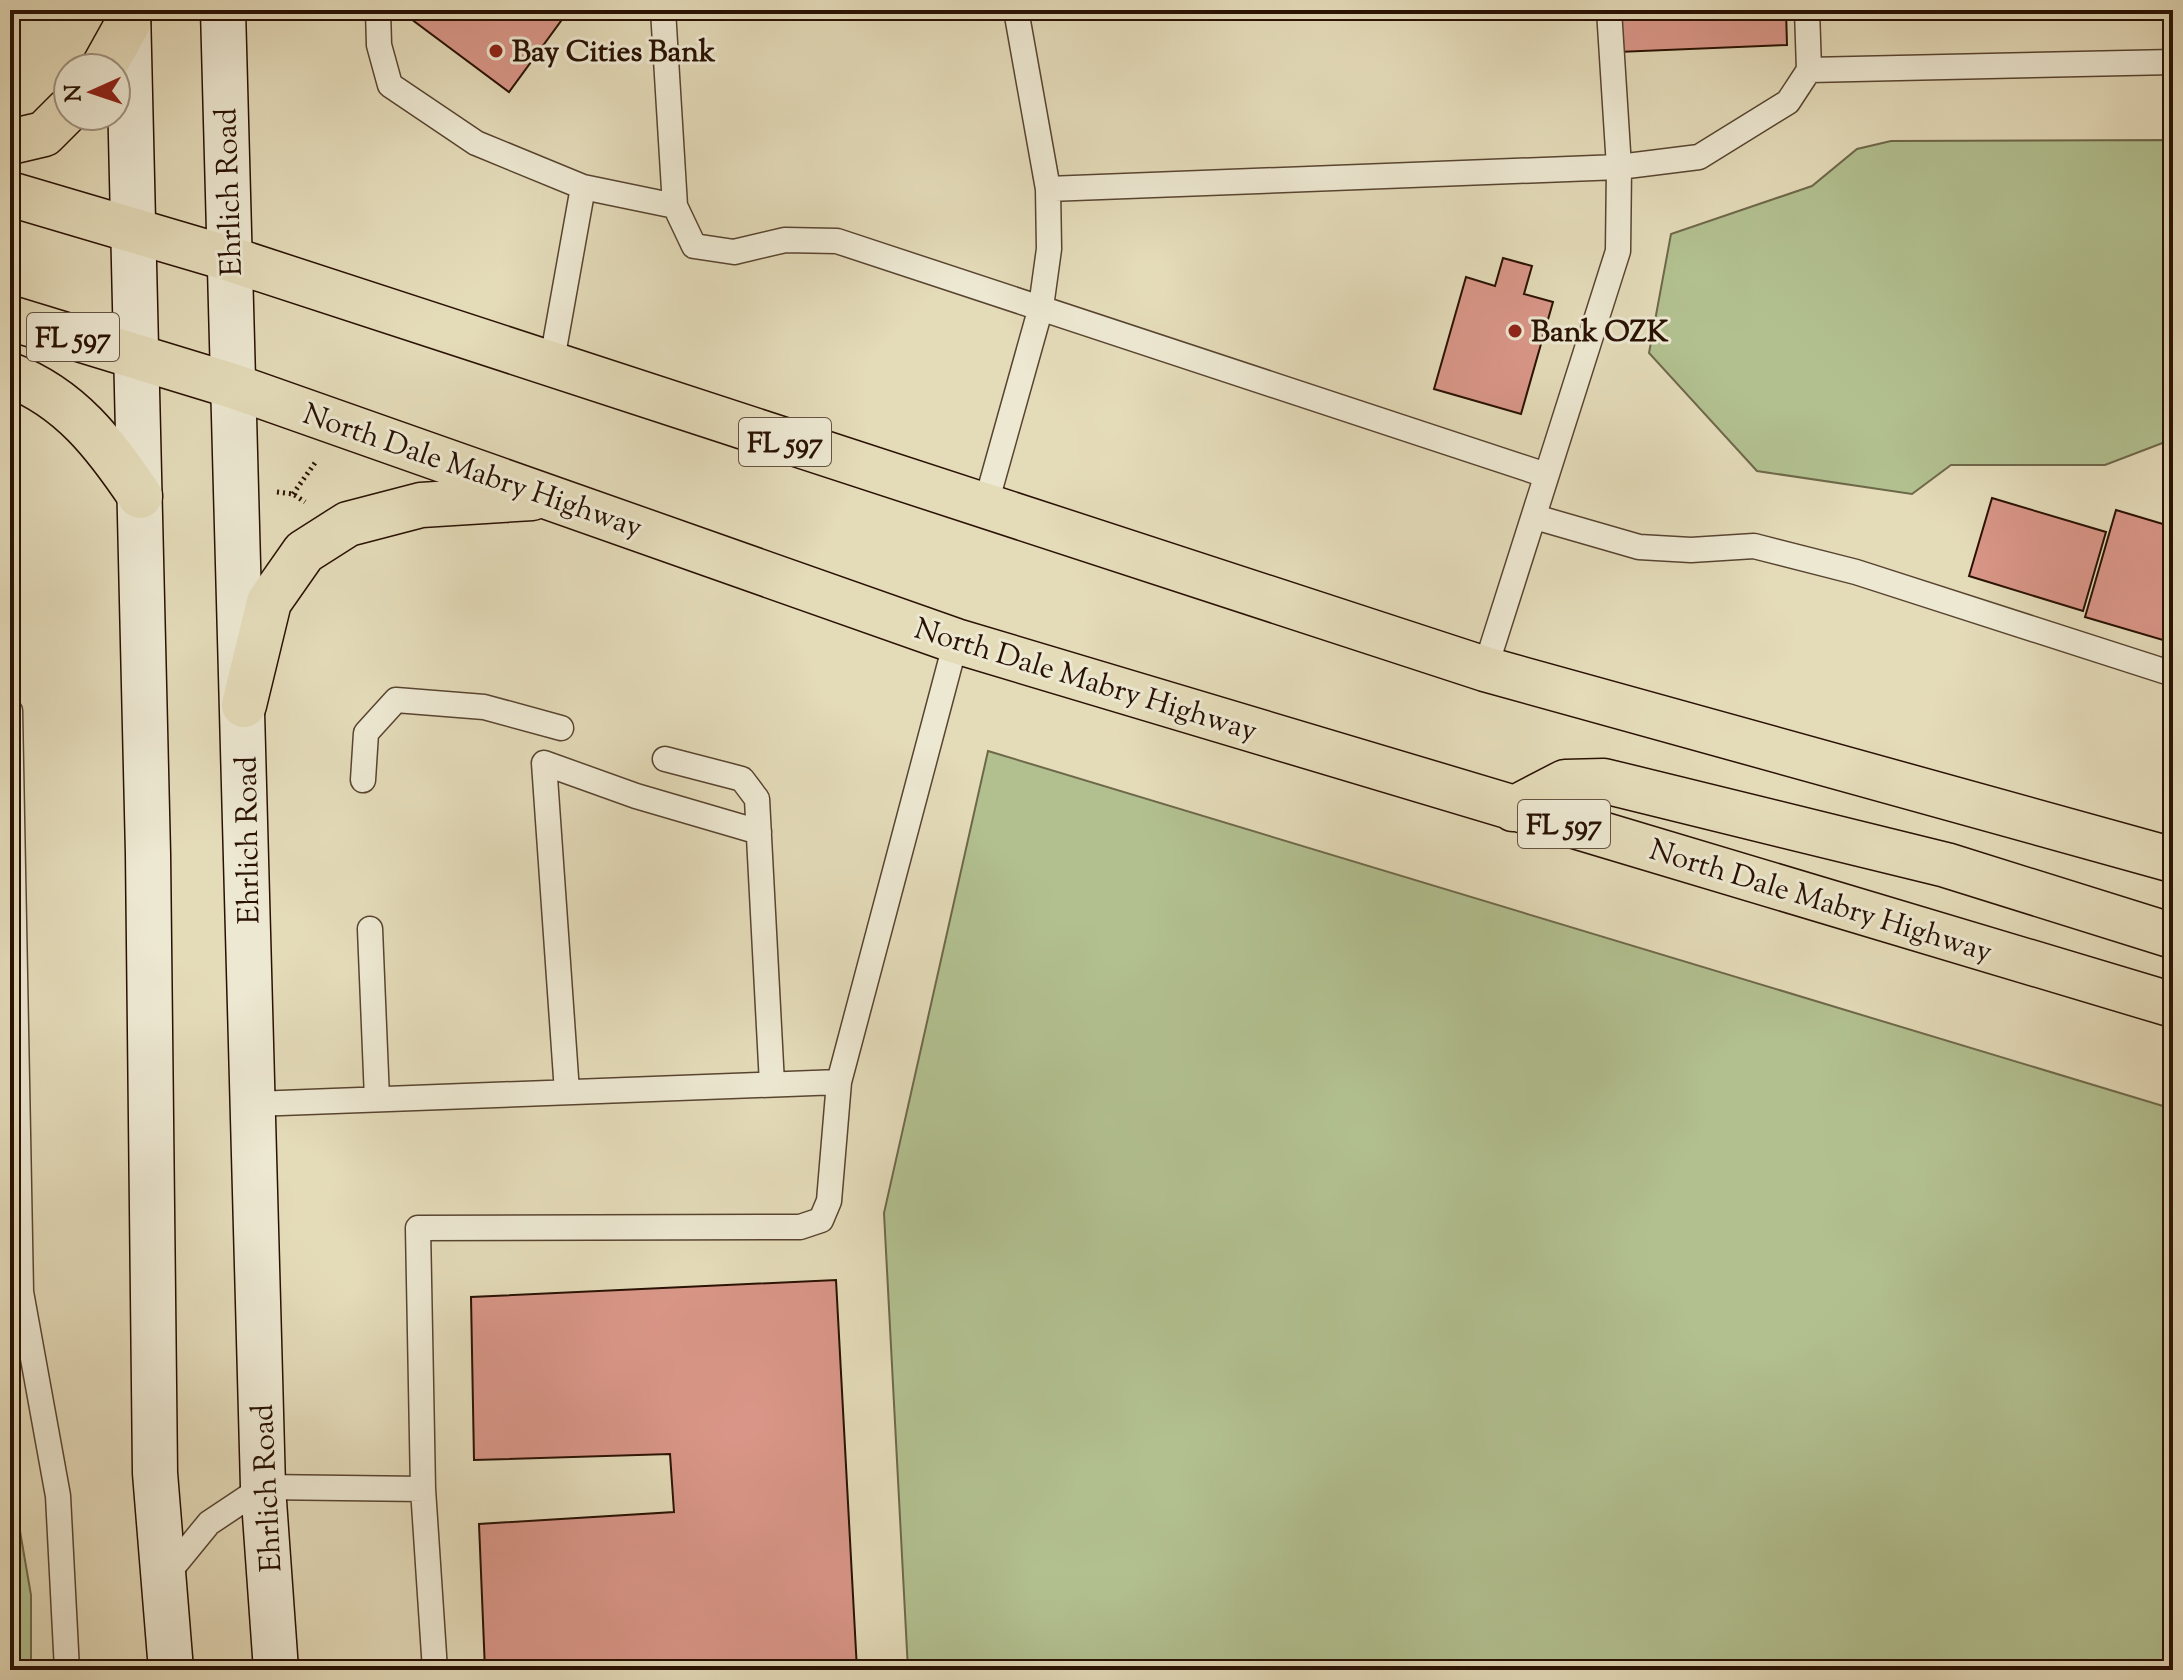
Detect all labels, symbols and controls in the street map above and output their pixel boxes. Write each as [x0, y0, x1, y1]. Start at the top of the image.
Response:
place label: Bay Cities Bank [512, 32, 716, 75]
marker: Bay Cities Bank [487, 42, 505, 60]
north arrow [52, 52, 132, 132]
text: N [59, 83, 91, 102]
street label: Ehrlich Road [206, 107, 255, 277]
place label: Bank OZK [1531, 312, 1669, 355]
road number: FL 597 [27, 313, 119, 361]
marker: Bank OZK [1506, 322, 1524, 340]
street label: North Dale Mabry Highway [297, 394, 648, 551]
road number: FL 597 [739, 418, 831, 466]
street label: North Dale Mabry Highway [909, 609, 1262, 754]
street label: Ehrlich Road [227, 755, 272, 924]
road number: FL 597 [1518, 800, 1610, 848]
street label: North Dale Mabry Highway [1644, 830, 1997, 975]
street label: Ehrlich Road [243, 1403, 294, 1573]

